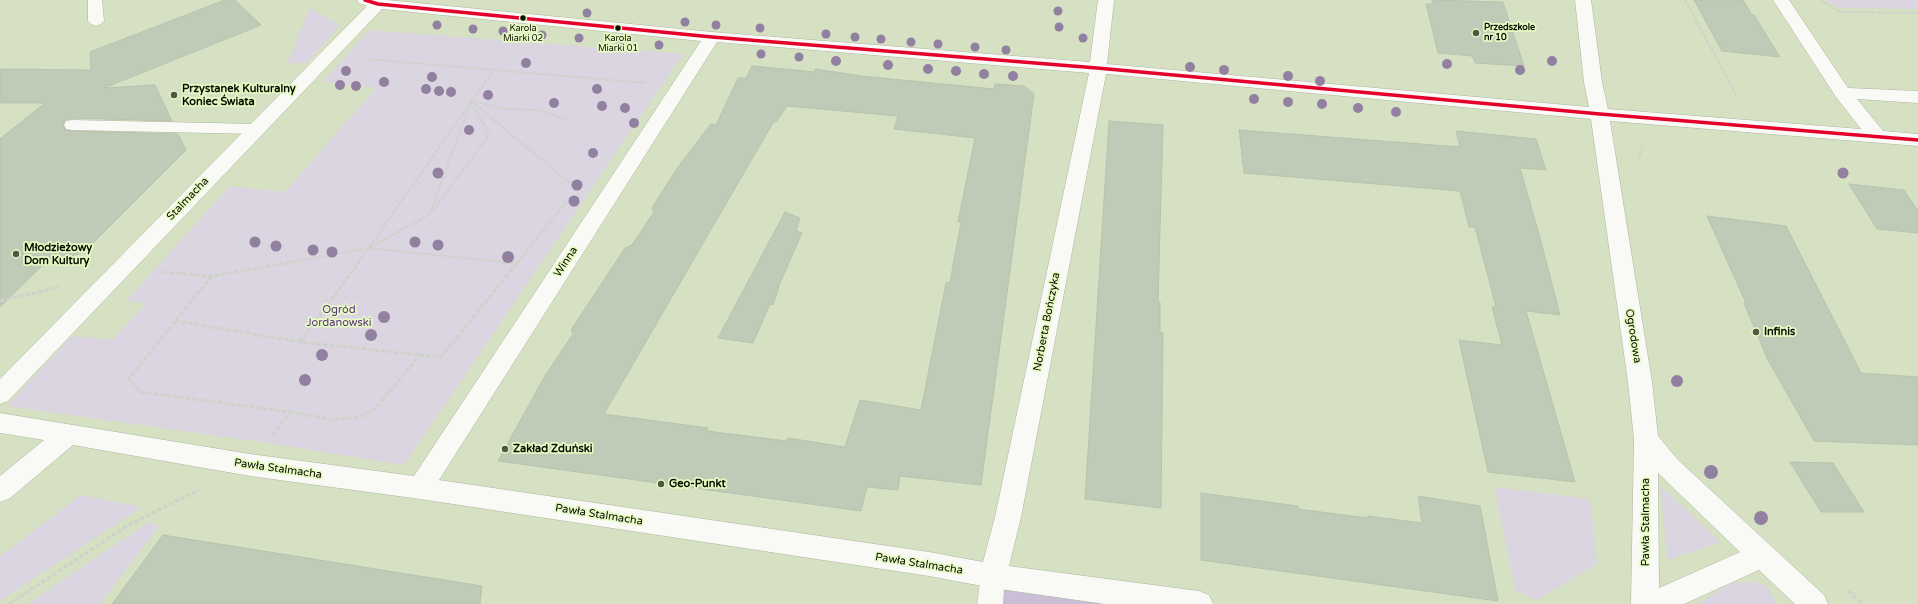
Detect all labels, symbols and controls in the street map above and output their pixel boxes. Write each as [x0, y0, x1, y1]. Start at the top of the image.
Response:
marker: Karola Miarki 02 [518, 13, 528, 23]
marker: Karola Miarki 01 [613, 23, 623, 33]
place label: Przedszkole nr 10 [1484, 23, 1535, 44]
place label: Karola Miarki 02 [503, 24, 543, 45]
marker: Przedszkole nr 10 [1471, 28, 1481, 38]
place label: Karola Miarki 01 [598, 34, 638, 55]
place label: Przystanek Kulturalny Koniec Świata [182, 82, 296, 108]
marker: Przystanek Kulturalny Koniec Świata [169, 90, 179, 100]
street label: Stalmacha [164, 175, 212, 223]
place label: Młodzieżowy Dom Kultury [24, 241, 92, 267]
street label: Winna [551, 244, 581, 280]
marker: Młodzieżowy Dom Kultury [11, 249, 21, 259]
street label: Norberta Bończyka [1031, 271, 1063, 373]
park label: Ogród Jordanowski [306, 303, 372, 329]
street label: Ogrodowa [1622, 308, 1644, 364]
place label: Infinis [1764, 325, 1795, 339]
marker: Infinis [1751, 327, 1761, 337]
place label: Zakład Zduński [513, 442, 592, 456]
marker: Zakład Zduński [500, 444, 510, 454]
street label: Pawła Stalmacha [233, 456, 323, 482]
place label: Geo-Punkt [669, 477, 726, 491]
street label: Pawła Stalmacha [1639, 478, 1653, 566]
marker: Geo-Punkt [656, 479, 666, 489]
street label: Pawła Stalmacha [554, 502, 644, 528]
street label: Pawła Stalmacha [874, 551, 964, 577]

